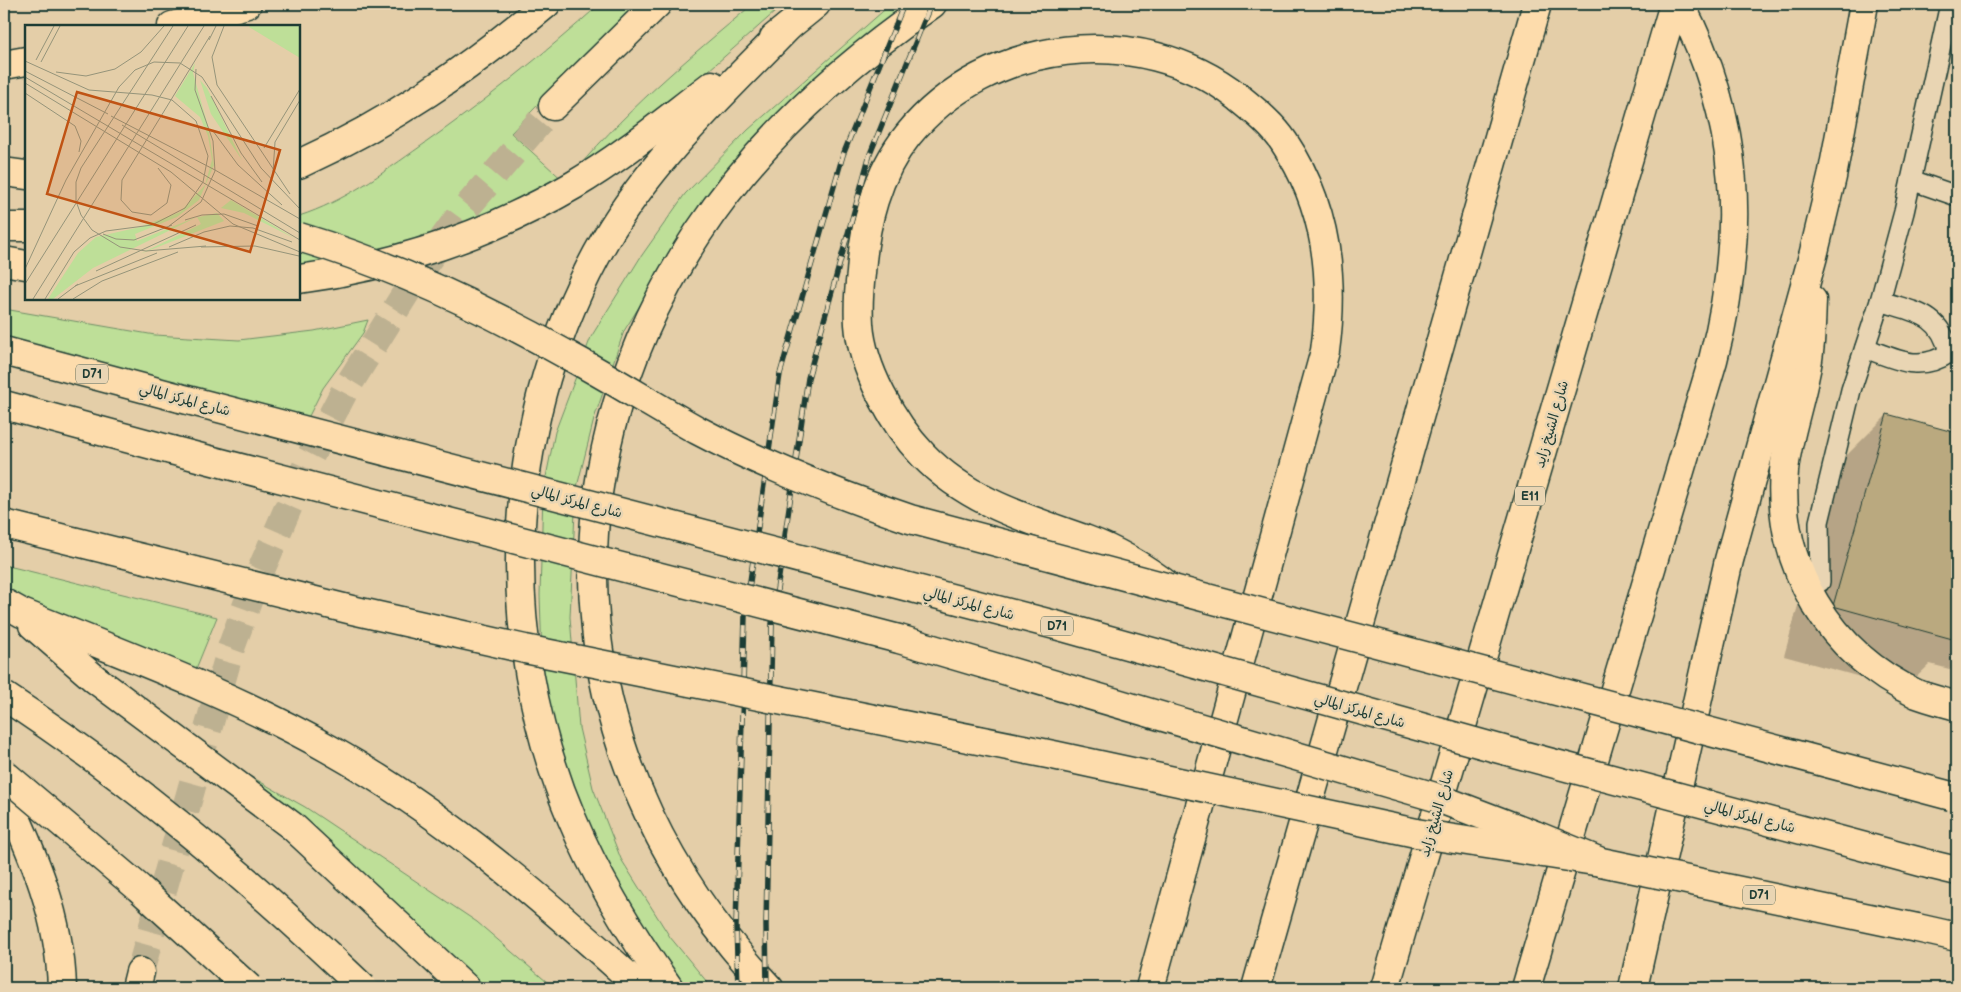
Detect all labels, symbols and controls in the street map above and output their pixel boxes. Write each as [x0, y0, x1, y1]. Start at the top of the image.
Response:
inset map [25, 25, 300, 300]
road number: D71 [76, 364, 108, 384]
street label: شارع المركز المالي [137, 379, 232, 424]
street label: شارع الشيخ زايد [1531, 379, 1573, 470]
street label: شارع المركز المالي [529, 481, 624, 526]
road number: E11 [1515, 486, 1545, 506]
street label: شارع المركز المالي [921, 583, 1016, 628]
road number: D71 [1041, 616, 1073, 636]
street label: شارع المركز المالي [1312, 689, 1407, 735]
street label: شارع الشيخ زايد [1416, 768, 1458, 859]
street label: شارع المركز المالي [1702, 796, 1797, 841]
road number: D71 [1743, 886, 1775, 904]

